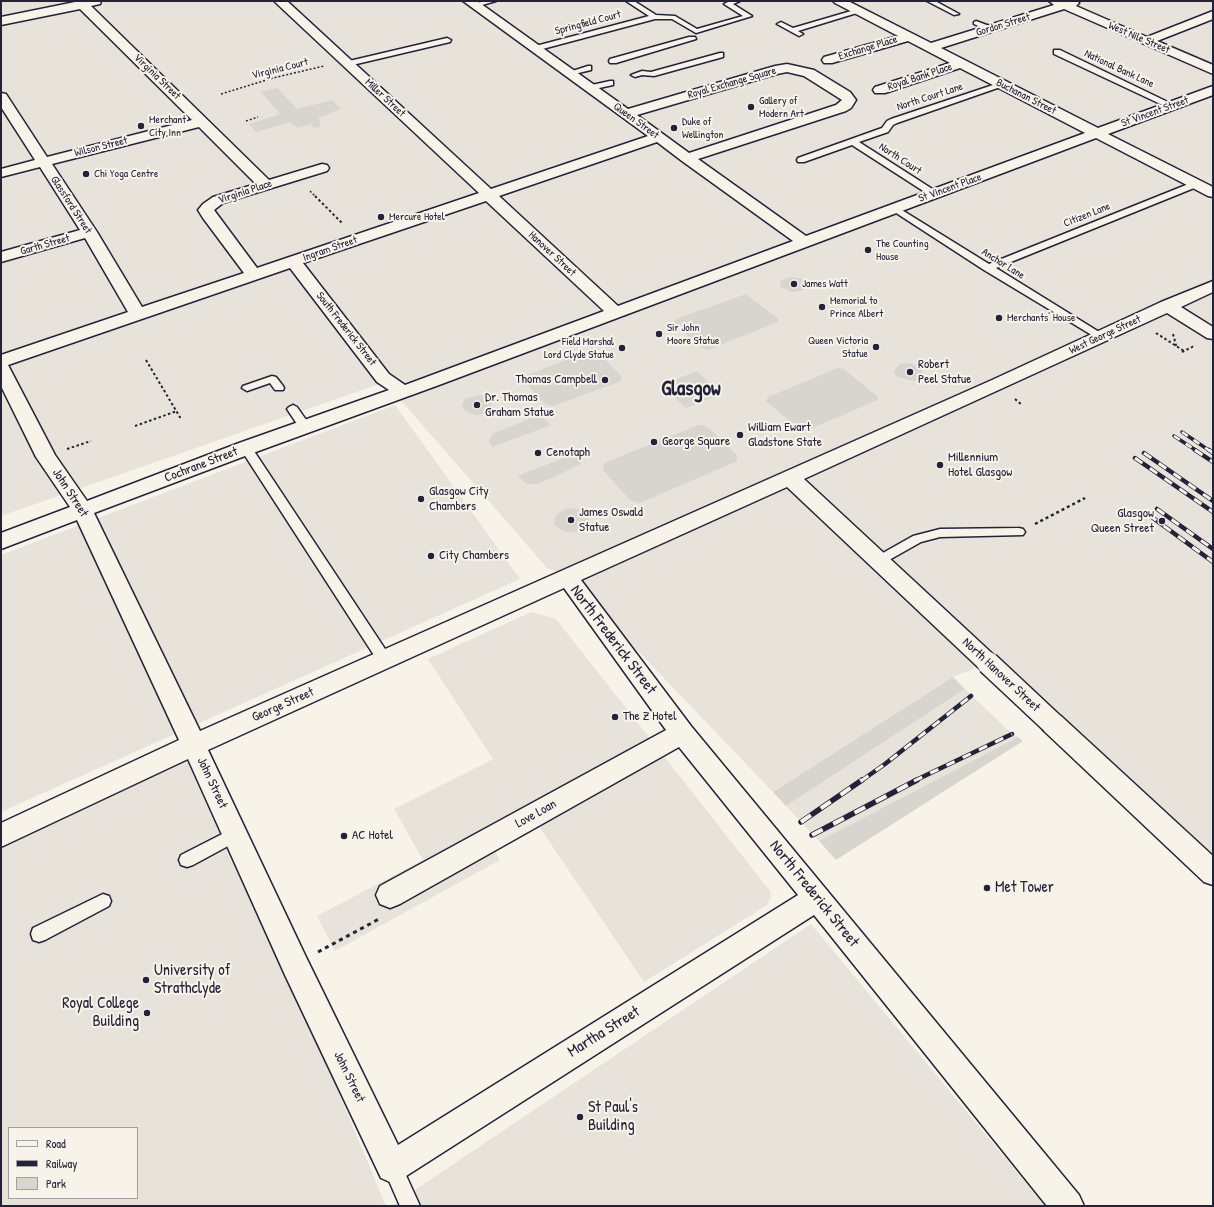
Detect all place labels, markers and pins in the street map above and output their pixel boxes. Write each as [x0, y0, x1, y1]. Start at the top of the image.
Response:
place label: Gallery of Modern Art [759, 94, 804, 120]
marker: Gallery of Modern Art [746, 102, 756, 112]
place label: Merchant City Inn [149, 113, 186, 139]
place label: Duke of Wellington [682, 115, 723, 141]
marker: Merchant City Inn [136, 121, 146, 131]
marker: Duke of Wellington [669, 123, 679, 133]
place label: Chi Yoga Centre [94, 167, 158, 181]
marker: Chi Yoga Centre [81, 169, 91, 179]
place label: Mercure Hotel [389, 210, 445, 224]
marker: Mercure Hotel [376, 212, 386, 222]
place label: The Counting House [876, 237, 929, 263]
marker: The Counting House [863, 245, 873, 255]
place label: James Watt [802, 277, 848, 291]
marker: James Watt [789, 279, 799, 289]
place label: Memorial to Prince Albert [830, 294, 883, 320]
marker: Memorial to Prince Albert [817, 302, 827, 312]
place label: Merchants' House [1007, 311, 1075, 325]
marker: Merchants' House [994, 313, 1004, 323]
place label: Sir John Moore Statue [667, 321, 719, 347]
marker: Sir John Moore Statue [654, 329, 664, 339]
place label: Queen Victoria Statue [808, 334, 868, 360]
place label: Field Marshal Lord Clyde Statue [544, 335, 614, 361]
marker: Queen Victoria Statue [871, 342, 881, 352]
marker: Field Marshal Lord Clyde Statue [617, 343, 627, 353]
place label: Robert Peel Statue [918, 357, 971, 388]
marker: Robert Peel Statue [905, 367, 915, 377]
place label: Thomas Campbell [516, 372, 597, 388]
marker: Thomas Campbell [600, 375, 610, 385]
place label: Dr. Thomas Graham Statue [485, 390, 554, 421]
marker: Dr. Thomas Graham Statue [472, 400, 482, 410]
place label: William Ewart Gladstone State [748, 420, 822, 451]
marker: William Ewart Gladstone State [735, 430, 745, 440]
place label: George Square [662, 434, 730, 450]
marker: George Square [649, 437, 659, 447]
place label: Cenotaph [546, 445, 590, 461]
marker: Cenotaph [533, 448, 543, 458]
place label: Millennium Hotel Glasgow [948, 450, 1012, 481]
marker: Millennium Hotel Glasgow [935, 460, 945, 470]
place label: Glasgow City Chambers [429, 484, 489, 515]
marker: Glasgow City Chambers [416, 494, 426, 504]
place label: James Oswald Statue [579, 505, 643, 536]
place label: Glasgow Queen Street [1091, 506, 1154, 537]
marker: James Oswald Statue [566, 515, 576, 525]
marker: Glasgow Queen Street [1157, 516, 1167, 526]
place label: City Chambers [439, 548, 509, 564]
marker: City Chambers [426, 551, 436, 561]
place label: The Z Hotel [623, 709, 677, 725]
marker: The Z Hotel [610, 712, 620, 722]
place label: AC Hotel [352, 828, 393, 844]
marker: AC Hotel [339, 831, 349, 841]
place label: Met Tower [995, 878, 1054, 898]
marker: Met Tower [982, 883, 992, 893]
place label: University of Strathclyde [154, 961, 230, 999]
marker: University of Strathclyde [141, 975, 151, 985]
place label: Royal College Building [62, 994, 139, 1032]
marker: Royal College Building [142, 1008, 152, 1018]
place label: St Paul's Building [588, 1098, 638, 1136]
marker: St Paul's Building [575, 1112, 585, 1122]

